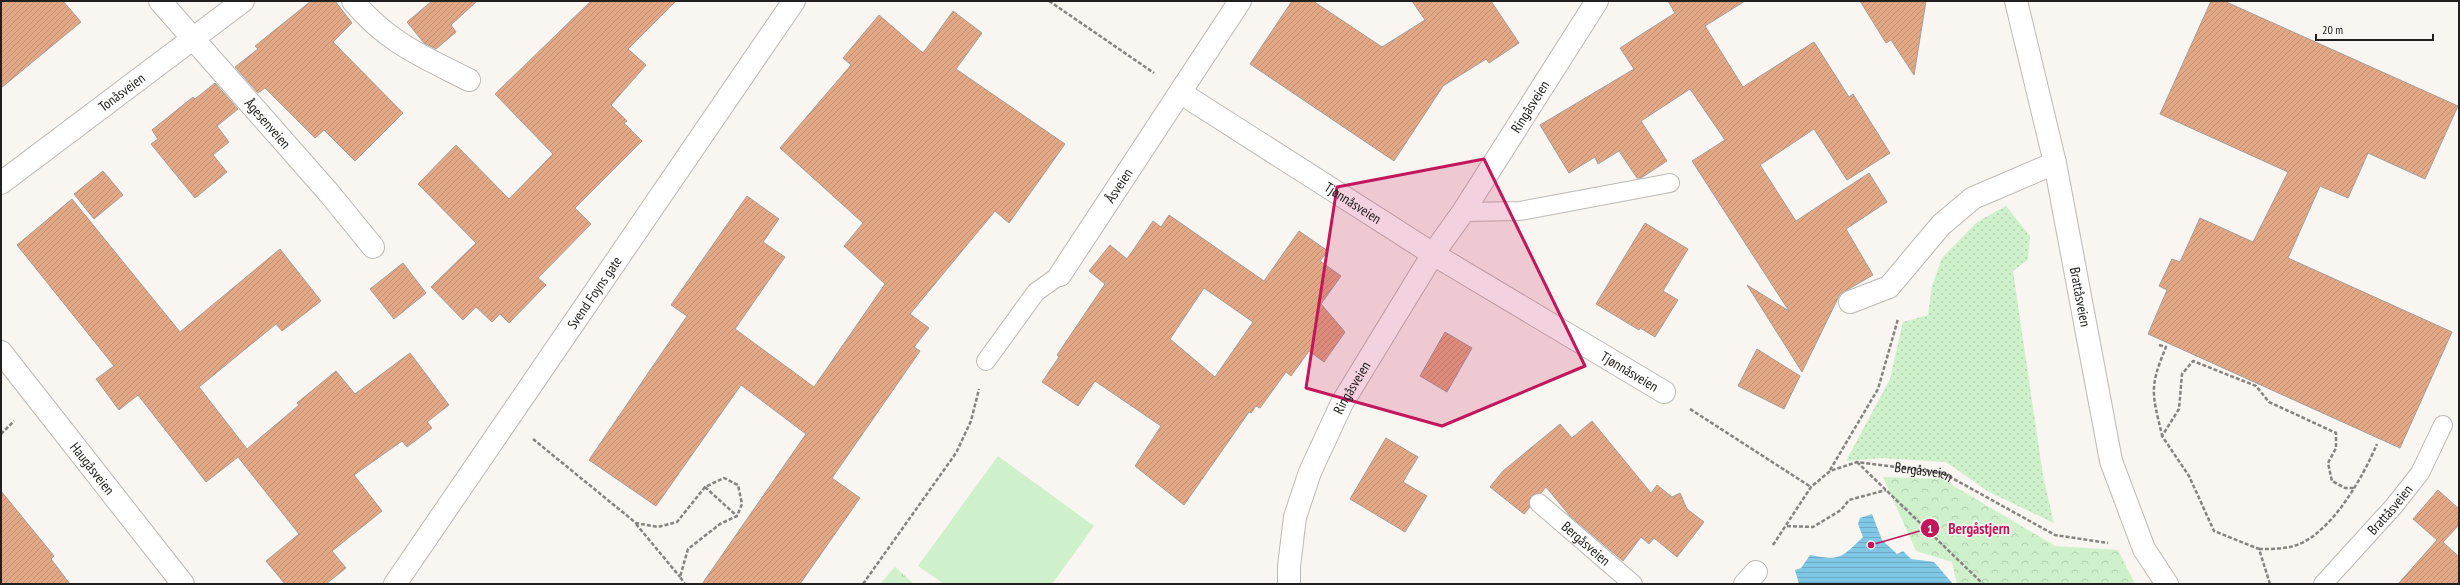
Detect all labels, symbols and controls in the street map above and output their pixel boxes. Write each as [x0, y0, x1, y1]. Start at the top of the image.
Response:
scale bar [2316, 16, 2433, 42]
text: 20 m [2322, 22, 2343, 37]
street label: Tonåsveien [95, 69, 149, 116]
street label: Ringåsveien [1507, 77, 1553, 136]
street label: Ågesenveien [241, 94, 295, 152]
street label: Åsveien [1101, 165, 1137, 206]
street label: Tjønnåsveien [1321, 178, 1385, 228]
street label: Svend Foyns gate [563, 253, 626, 333]
street label: Brattåsveien [2066, 266, 2095, 328]
street label: Tjønnåsveien [1597, 347, 1662, 396]
street label: Ringåsveien [1329, 358, 1374, 417]
street label: Haugåsveien [66, 439, 119, 498]
street label: Bergåsveien [1893, 458, 1956, 486]
street label: Brattåsveien [2363, 481, 2416, 538]
callout: Bergåstjern [1920, 515, 2018, 542]
street label: Bergåsveien [1558, 517, 1614, 570]
text: Bergåstjern [1948, 519, 2010, 538]
text: 1 [1927, 521, 1933, 536]

